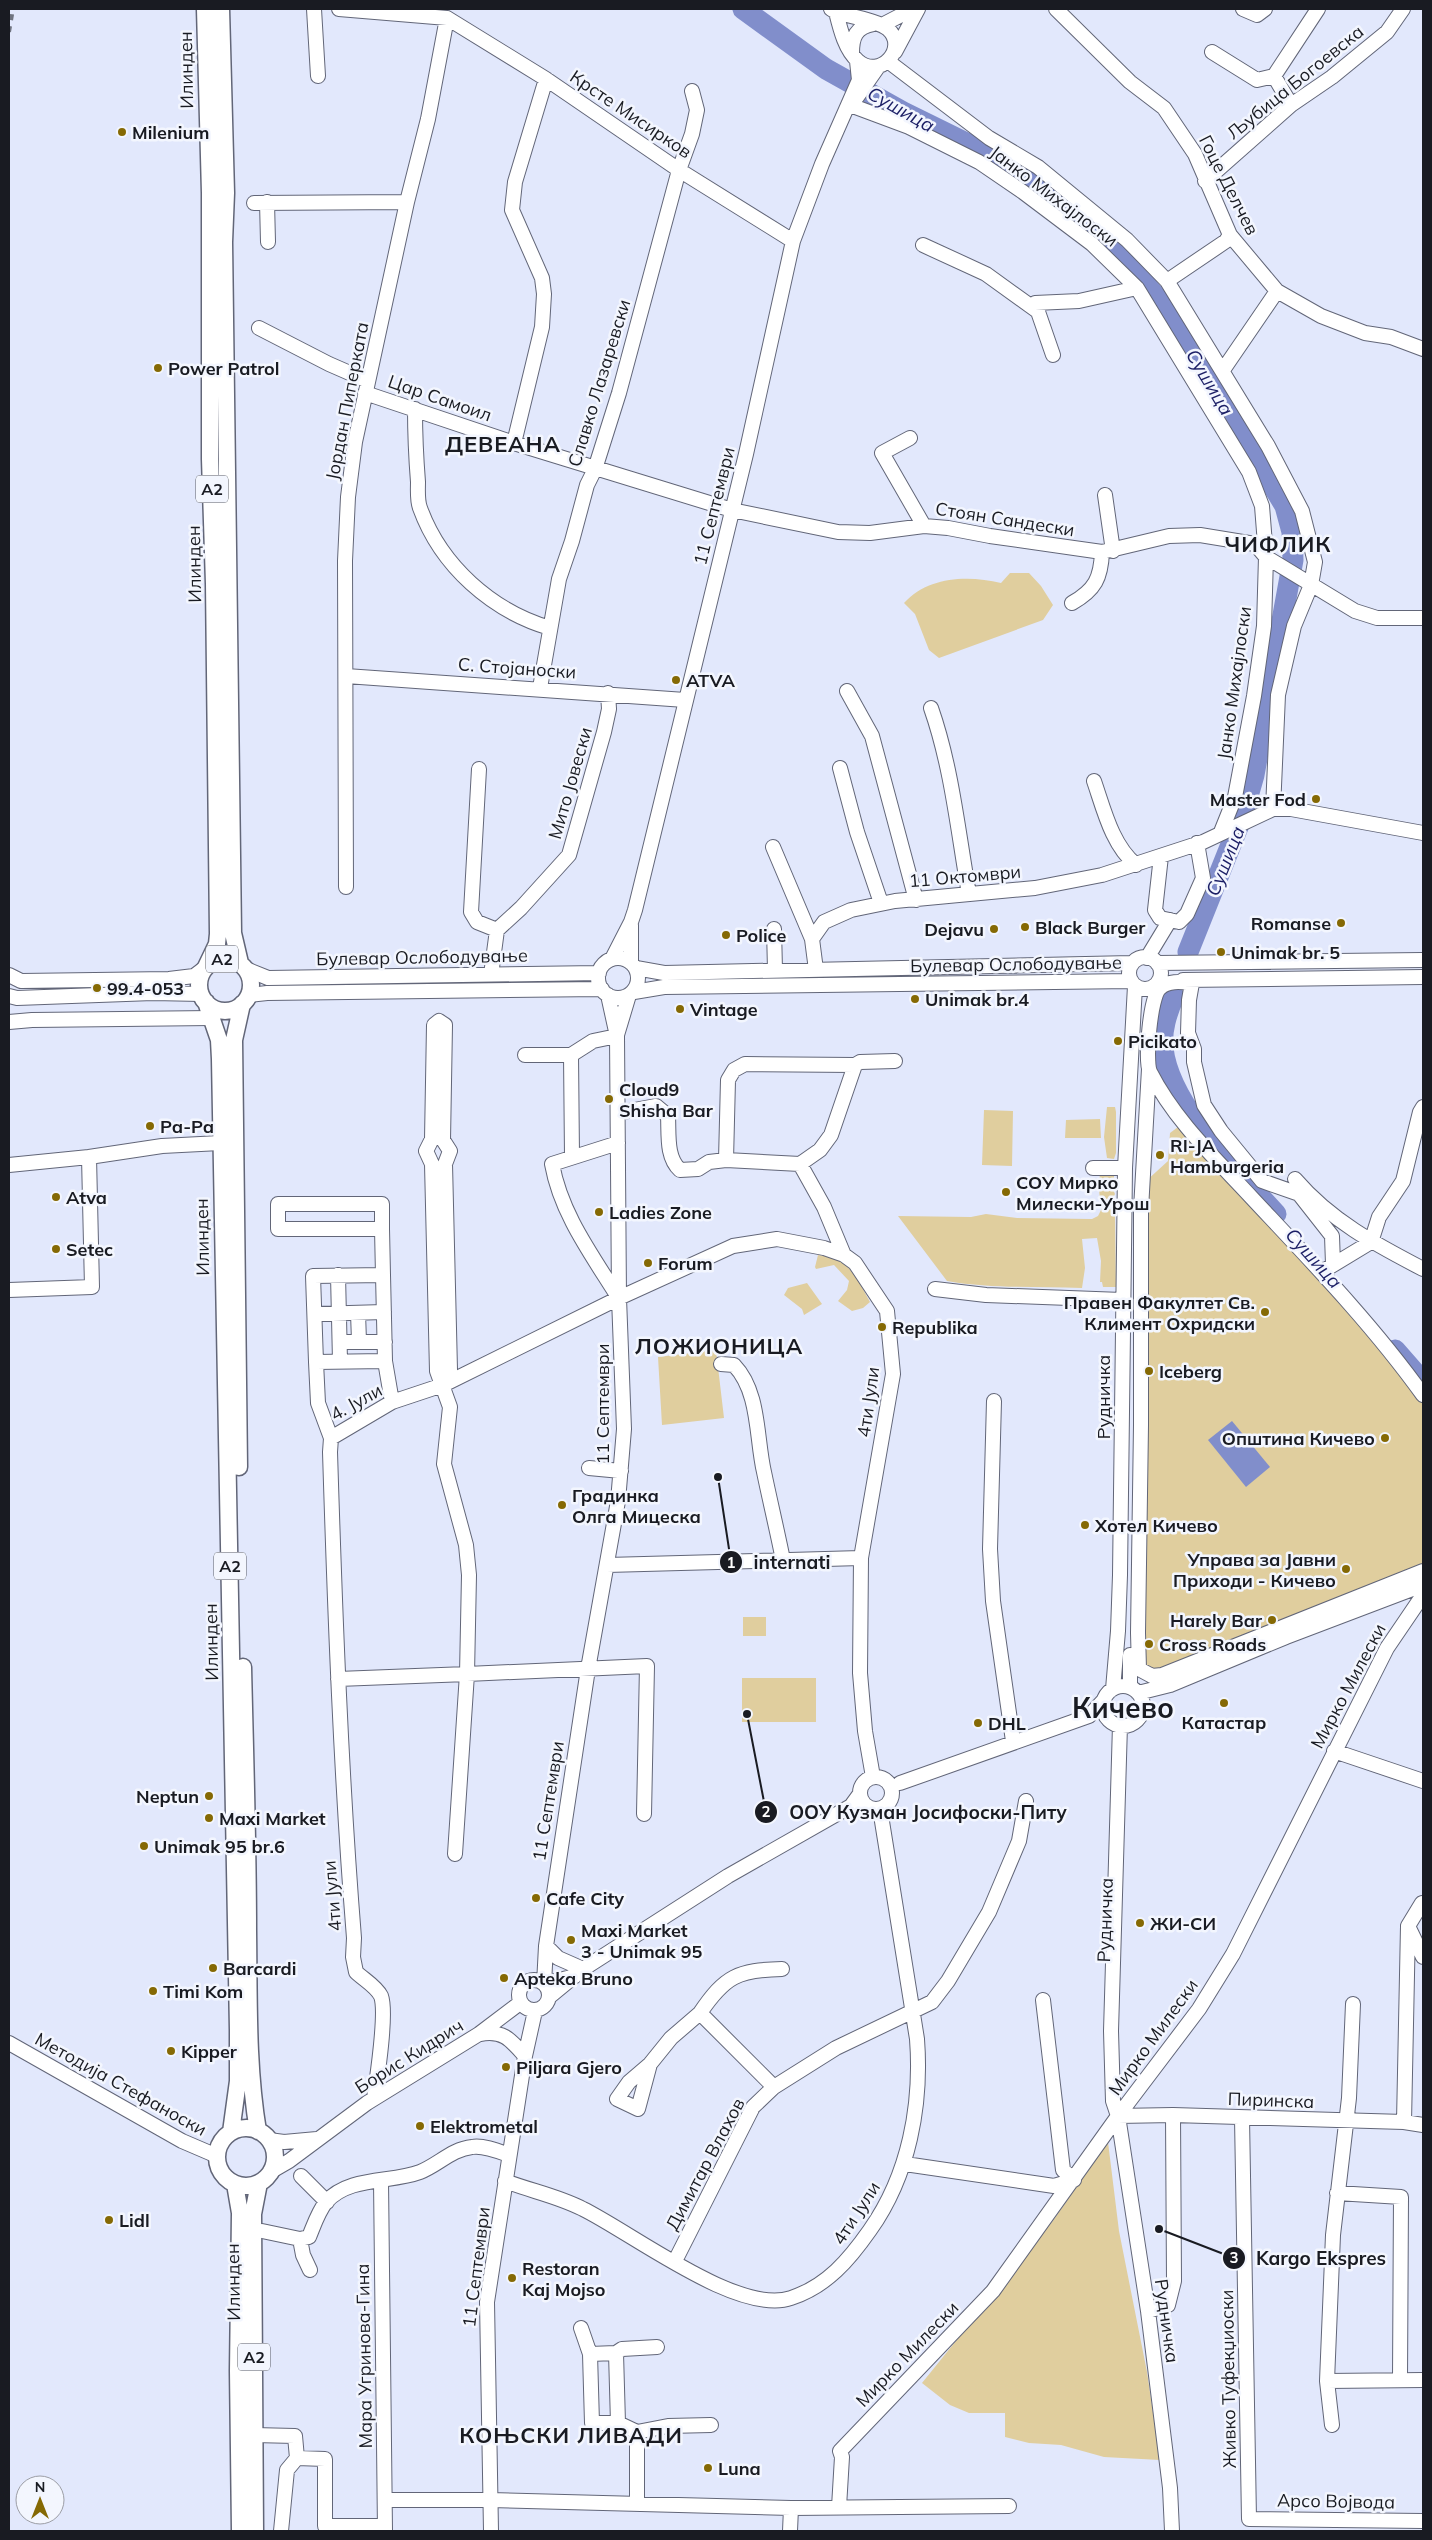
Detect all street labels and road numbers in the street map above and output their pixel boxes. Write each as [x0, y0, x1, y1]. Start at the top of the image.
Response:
street label: Љубица Богоевска [1222, 20, 1368, 144]
street label: Илинден [174, 31, 198, 109]
street label: Крсте Мисирков [566, 65, 696, 163]
street label: Гоце Делчев [1194, 131, 1264, 239]
street label: Јанко Михајлоски [985, 140, 1123, 252]
street label: Славко Лазаревски [563, 296, 635, 470]
street label: Јордан Пиперката [320, 320, 374, 482]
street label: Цар Самоил [385, 370, 495, 426]
street label: 11 Септември [688, 444, 740, 568]
road number: A2 [196, 476, 228, 502]
street label: Стоян Сандески [934, 497, 1076, 541]
street label: Илинден [182, 525, 206, 603]
street label: Јанко Михајлоски [1212, 605, 1256, 761]
street label: С. Стојаноски [457, 652, 577, 684]
street label: Мито Јовески [543, 724, 597, 842]
street label: 11 Октомври [908, 860, 1022, 892]
street label: Булевар Ослободување [316, 944, 528, 970]
road number: A2 [206, 946, 238, 972]
street label: Булевар Ослободување [910, 951, 1122, 977]
street label: Илинден [190, 1198, 214, 1276]
street label: 11 Септември [591, 1343, 614, 1465]
street label: Рудничка [1092, 1355, 1115, 1439]
street label: 4ти Јули [852, 1365, 884, 1439]
street label: 4. Јули [326, 1378, 386, 1426]
road number: A2 [214, 1552, 246, 1580]
street label: Илинден [199, 1603, 223, 1681]
street label: Мирко Милески [1305, 1620, 1391, 1752]
street label: 11 Септември [527, 1739, 569, 1863]
street label: 4ти Јули [317, 1860, 347, 1932]
street label: Рудничка [1092, 1877, 1118, 1963]
street label: Мирко Милески [1103, 1974, 1203, 2100]
street label: Борис Кидрич [351, 2014, 467, 2098]
street label: Методија Стефаноски [31, 2027, 211, 2141]
street label: Пиринска [1227, 2087, 1315, 2113]
street label: Димитар Влахов [660, 2094, 750, 2234]
street label: 4ти Јули [827, 2177, 885, 2249]
street label: 11 Септември [457, 2206, 495, 2328]
street label: Илинден [221, 2243, 245, 2321]
street label: Мара Угринова-Гина [351, 2263, 377, 2449]
street label: Рудничка [1150, 2278, 1184, 2364]
street label: Живко Туфекџиоски [1215, 2290, 1241, 2468]
street label: Мирко Милески [851, 2296, 963, 2412]
road number: A2 [238, 2344, 270, 2370]
street label: Арсо Војвода [1277, 2488, 1395, 2514]

